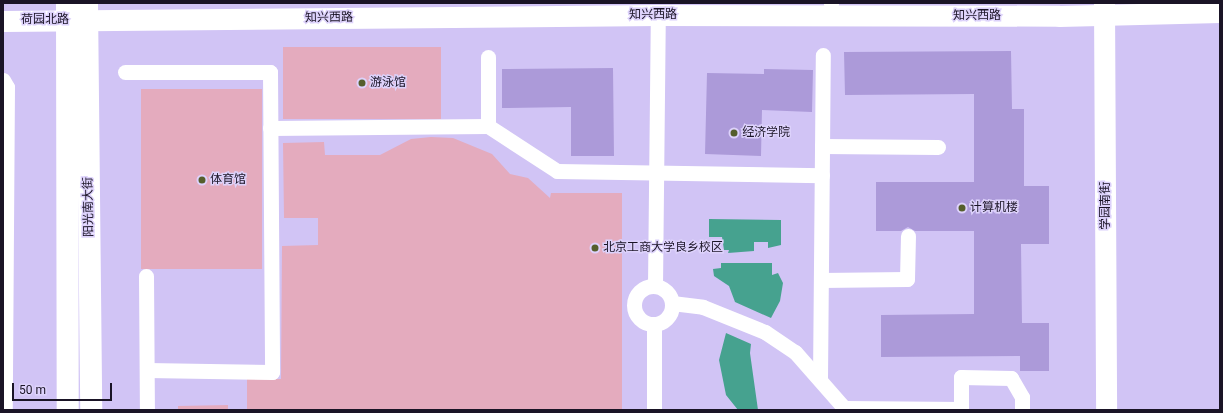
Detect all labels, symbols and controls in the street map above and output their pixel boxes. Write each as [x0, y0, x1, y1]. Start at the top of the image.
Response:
street label: 知兴西路 [629, 8, 677, 22]
street label: 知兴西路 [953, 9, 1001, 23]
street label: 知兴西路 [305, 10, 353, 26]
street label: 荷园北路 [21, 13, 69, 27]
place label: 游泳馆 [370, 76, 406, 90]
marker: 游泳馆 [357, 78, 367, 88]
place label: 经济学院 [742, 126, 790, 140]
marker: 经济学院 [729, 128, 739, 138]
place label: 体育馆 [210, 173, 246, 187]
marker: 体育馆 [197, 175, 207, 185]
street label: 阳光南大街 [81, 177, 97, 237]
street label: 学园南街 [1099, 182, 1113, 230]
place label: 计算机楼 [970, 201, 1018, 215]
marker: 计算机楼 [957, 203, 967, 213]
place label: 北京工商大学良乡校区 [603, 241, 723, 255]
marker: 北京工商大学良乡校区 [590, 243, 600, 253]
scale bar [14, 375, 114, 401]
text: 50 m [19, 383, 46, 397]

